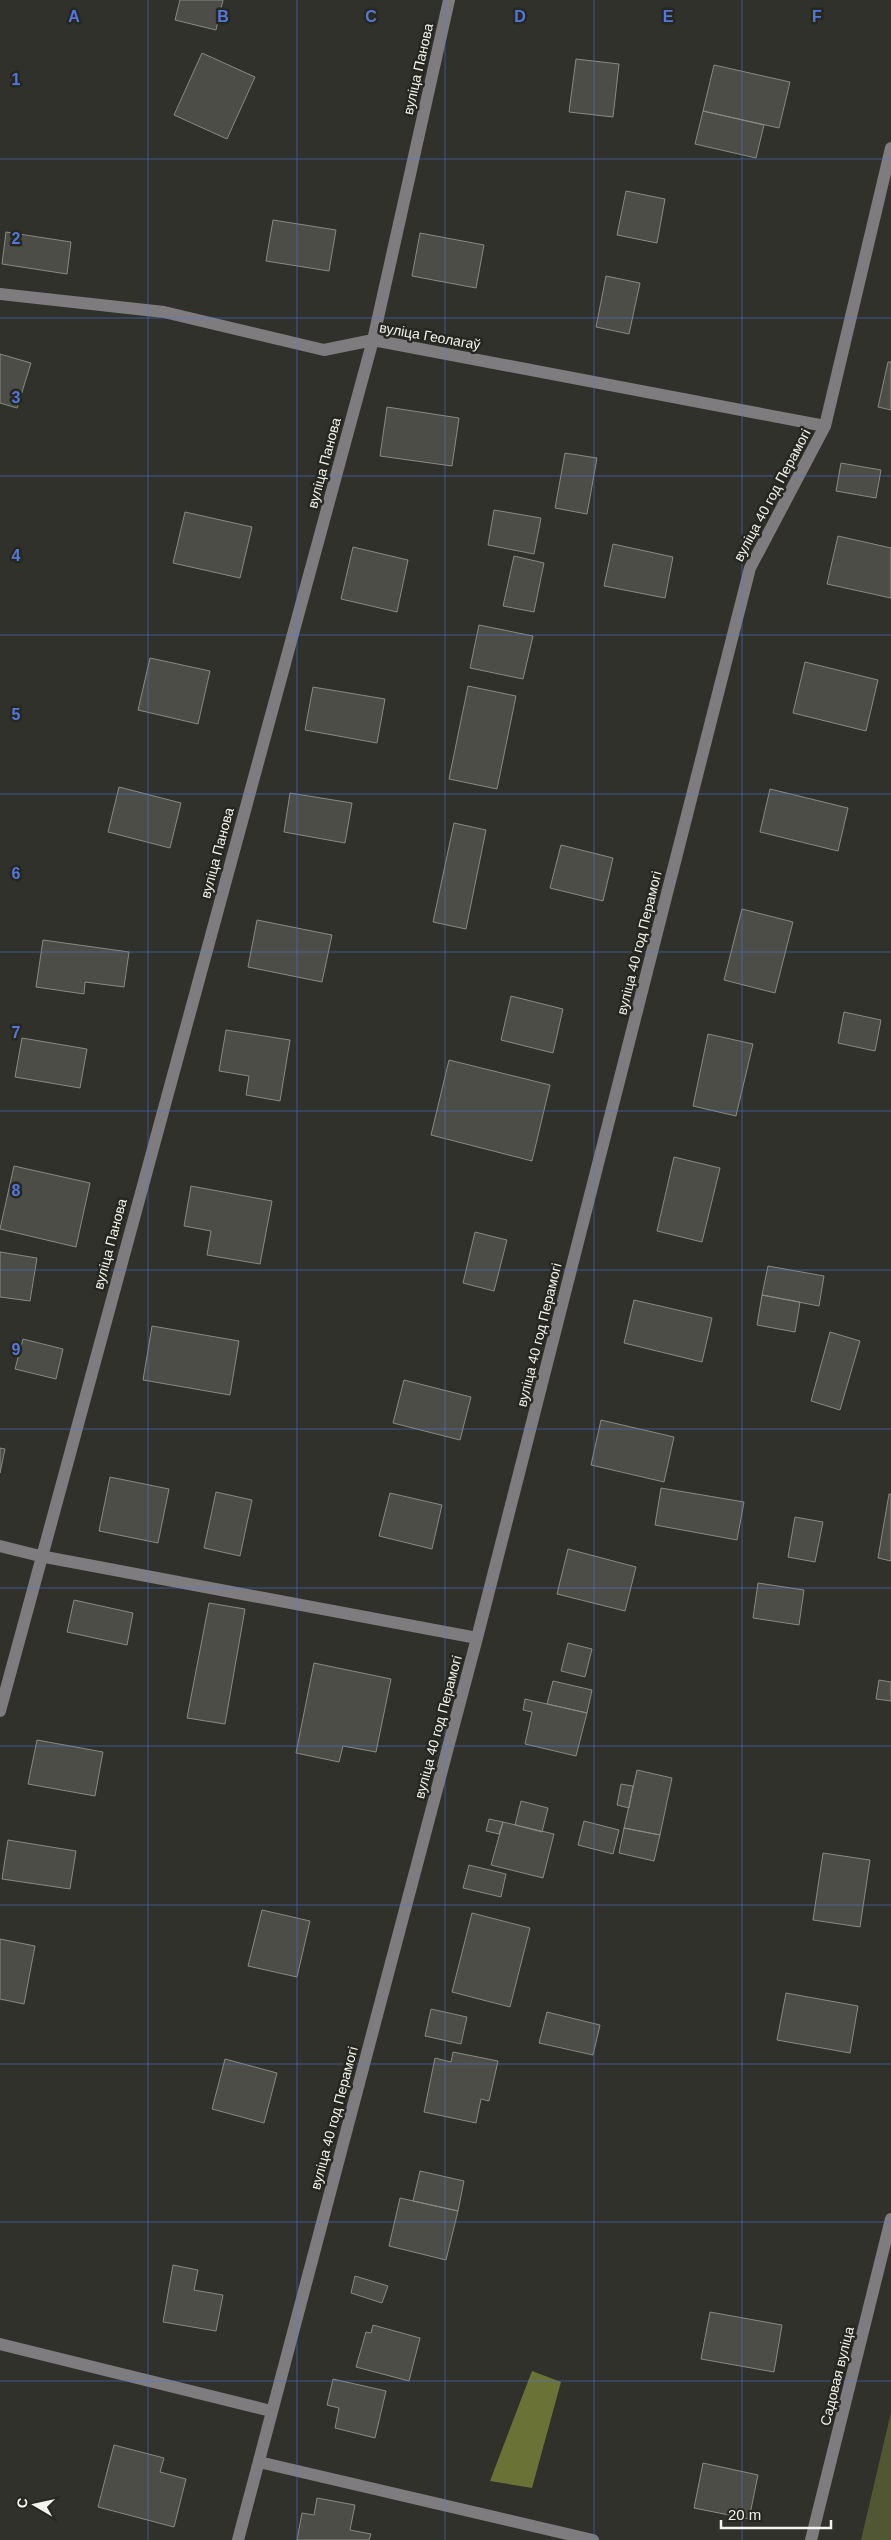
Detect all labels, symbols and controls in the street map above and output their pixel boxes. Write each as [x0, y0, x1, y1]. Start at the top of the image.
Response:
text: A [68, 8, 80, 25]
text: B [217, 8, 229, 25]
text: C [365, 8, 377, 25]
text: D [514, 8, 526, 25]
text: E [663, 8, 674, 25]
text: F [812, 8, 822, 25]
street label: вуліца Панова [400, 22, 436, 116]
text: 1 [12, 71, 21, 88]
text: 2 [12, 230, 21, 247]
street label: вуліца Геолагаў [378, 319, 482, 353]
text: 3 [12, 389, 21, 406]
street label: вуліца Панова [304, 416, 344, 510]
street label: вуліца 40 год Перамогі [730, 426, 814, 564]
text: 4 [12, 547, 21, 564]
text: 5 [12, 706, 21, 723]
street label: вуліца Панова [197, 806, 237, 900]
text: 6 [12, 865, 21, 882]
street label: вуліца 40 год Перамогі [613, 869, 665, 1017]
text: 7 [12, 1024, 21, 1041]
text: 8 [12, 1182, 21, 1199]
street label: вуліца Панова [90, 1197, 130, 1291]
street label: вуліца 40 год Перамогі [513, 1261, 565, 1409]
text: 9 [12, 1341, 21, 1358]
street label: вуліца 40 год Перамогі [411, 1654, 465, 1800]
street label: вуліца 40 год Перамогі [307, 2045, 361, 2191]
street label: Садовая вуліца [817, 2325, 857, 2427]
north arrow [10, 2480, 60, 2530]
text: С [13, 2497, 31, 2509]
scale bar [721, 2498, 831, 2530]
text: 20 m [728, 2506, 761, 2523]

